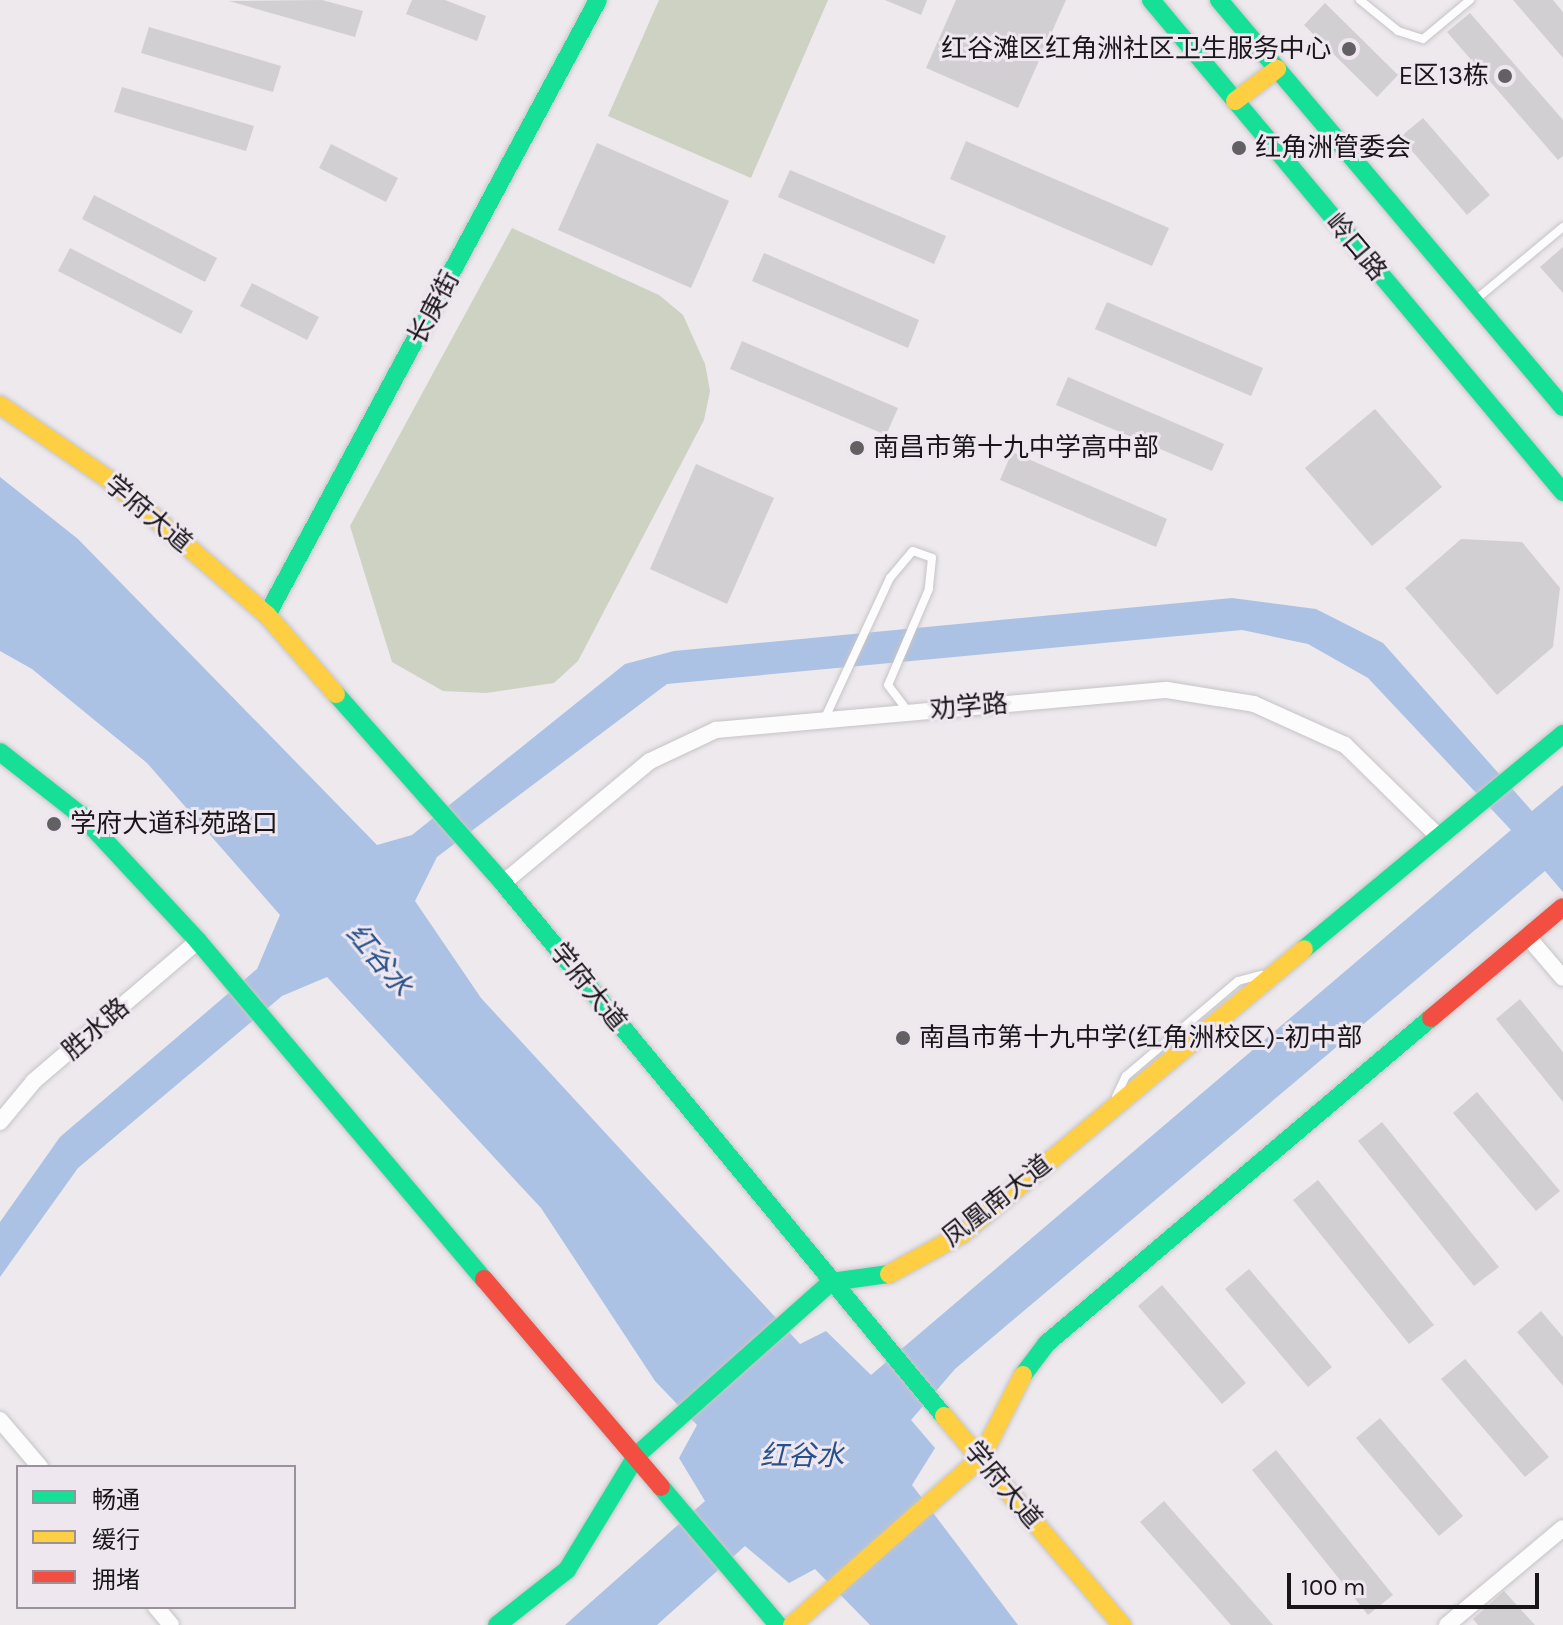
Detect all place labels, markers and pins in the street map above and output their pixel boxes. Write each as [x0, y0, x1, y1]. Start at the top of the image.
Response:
place label: 红谷滩区红角洲社区卫生服务中心 [941, 33, 1331, 65]
marker: 红谷滩区红角洲社区卫生服务中心 [1338, 38, 1360, 60]
place label: E区13栋 [1398, 60, 1489, 92]
marker: E区13栋 [1496, 67, 1514, 85]
place label: 红角洲管委会 [1255, 132, 1411, 164]
marker: 红角洲管委会 [1230, 139, 1248, 157]
place label: 南昌市第十九中学高中部 [873, 432, 1159, 464]
marker: 南昌市第十九中学高中部 [848, 439, 866, 457]
place label: 学府大道科苑路口 [70, 808, 278, 840]
marker: 学府大道科苑路口 [45, 815, 63, 833]
place label: 南昌市第十九中学(红角洲校区)-初中部 [919, 1022, 1363, 1054]
marker: 南昌市第十九中学(红角洲校区)-初中部 [894, 1029, 912, 1047]

